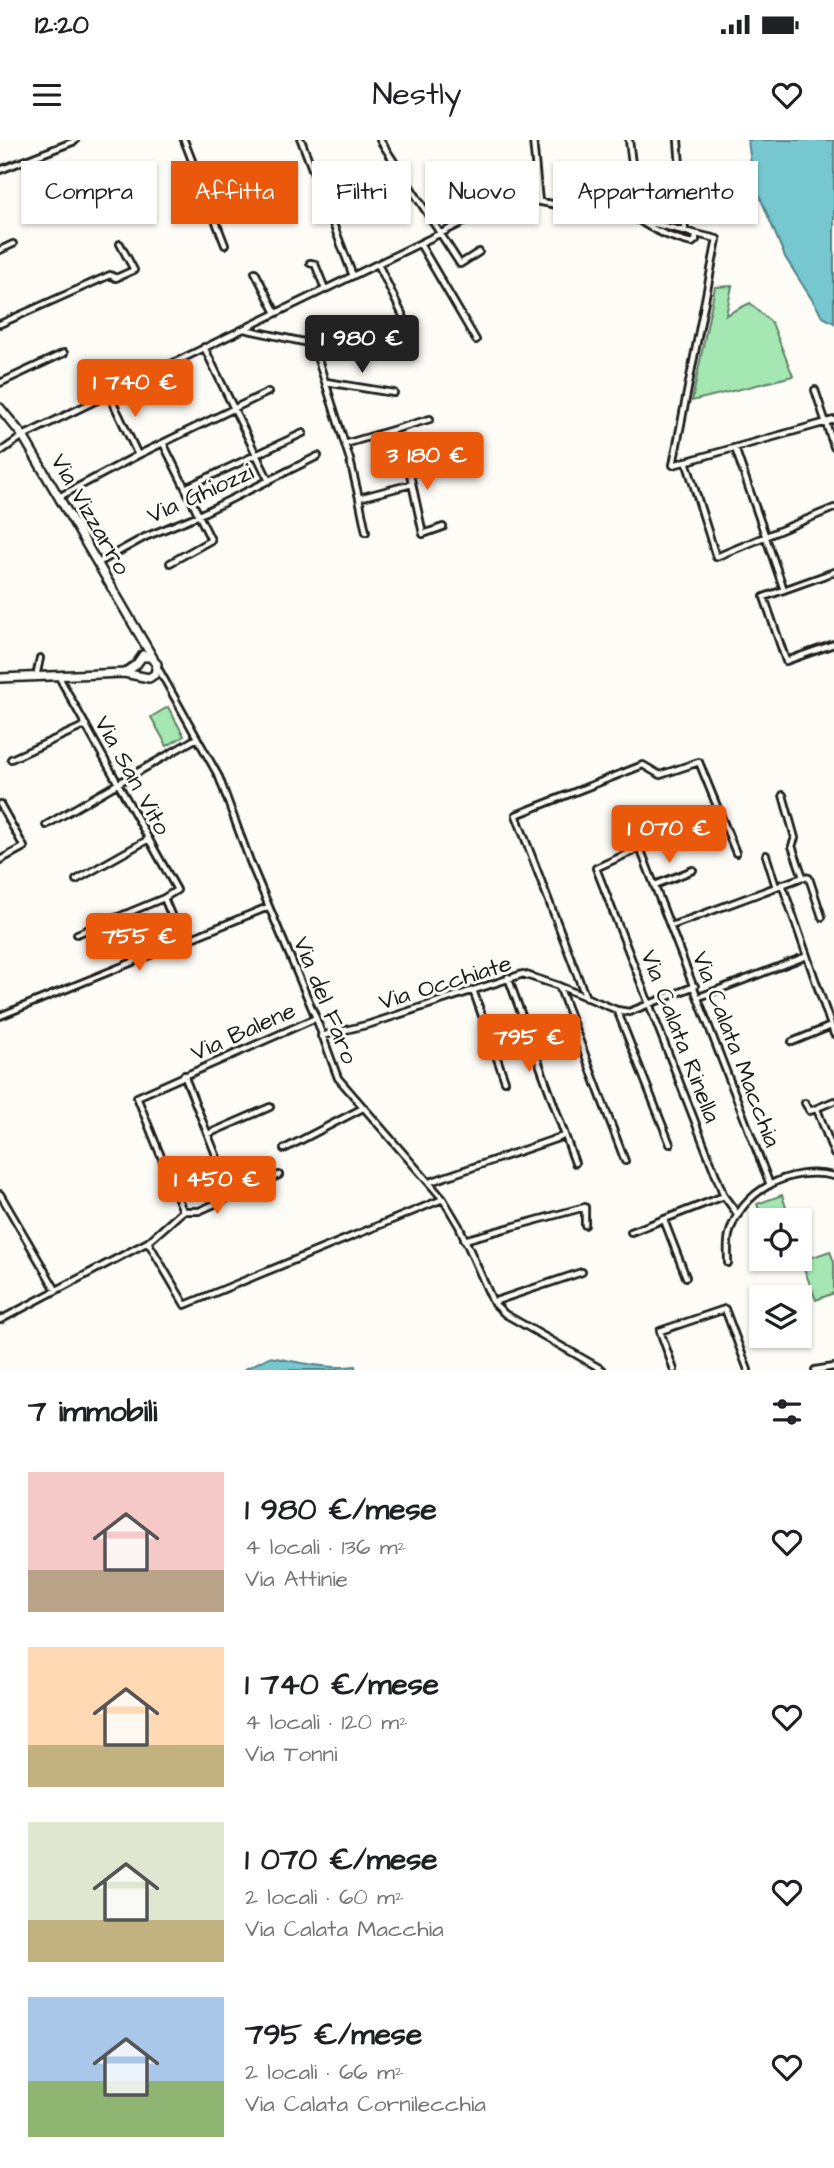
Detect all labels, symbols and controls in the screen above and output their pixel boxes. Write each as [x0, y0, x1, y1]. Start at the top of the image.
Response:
text: 12:20 [35, 7, 89, 43]
text: Nestly [373, 72, 461, 117]
icon: menu [28, 76, 66, 114]
icon: heart [768, 76, 806, 114]
chip: Compra [21, 161, 157, 224]
chip: Affitta [171, 161, 298, 224]
chip: Filtri [312, 161, 411, 224]
chip: Nuovo [425, 161, 539, 224]
chip: Appartamento [553, 161, 758, 224]
pin: 1 980 € [297, 316, 427, 375]
text: 1 980 € [321, 322, 403, 354]
pin: 1 740 € [70, 359, 200, 419]
text: 1 740 € [93, 366, 177, 398]
pin: 3 180 € [362, 432, 492, 492]
text: 3 180 € [387, 439, 467, 471]
street label: Via Vizzarro [42, 447, 139, 582]
street label: Via Ghiozzi [142, 455, 260, 533]
street label: Via San Vito [85, 710, 179, 842]
pin: 1 070 € [604, 806, 734, 865]
text: 1 070 € [628, 812, 710, 844]
pin: 755 € [90, 914, 188, 973]
text: 755 € [102, 920, 176, 952]
street label: Via del Faro [284, 932, 366, 1070]
street label: Via Calata Rinella [631, 945, 729, 1128]
street label: Via Calata Macchia [683, 946, 789, 1152]
street label: Via Occhiate [375, 947, 516, 1019]
street label: Via Balene [186, 994, 301, 1070]
pin: 795 € [480, 1014, 578, 1074]
text: 795 € [493, 1021, 565, 1053]
pin: 1 450 € [152, 1156, 282, 1216]
text: 1 450 € [174, 1163, 260, 1195]
map controls [749, 1208, 812, 1348]
button: locate [749, 1208, 812, 1271]
button: layers [749, 1285, 812, 1348]
text: 7 immobili [28, 1391, 157, 1433]
icon: filters [768, 1393, 806, 1431]
text: 1 980 €/mese [245, 1489, 437, 1531]
icon: home [84, 1500, 168, 1584]
icon: heart [768, 1523, 806, 1561]
text: 4 locali · 136 m² [245, 1531, 406, 1563]
text: Via Attinie [245, 1563, 348, 1595]
text: 1 740 €/mese [245, 1664, 439, 1706]
icon: home [84, 1675, 168, 1759]
icon: heart [768, 1698, 806, 1736]
text: 4 locali · 120 m² [245, 1706, 408, 1738]
text: Via Tonni [245, 1738, 338, 1770]
text: 1 070 €/mese [245, 1839, 438, 1881]
icon: home [84, 1850, 168, 1934]
icon: heart [768, 1873, 806, 1911]
text: 2 locali · 60 m² [245, 1881, 404, 1913]
text: Via Calata Macchia [245, 1913, 444, 1945]
text: 795 €/mese [245, 2014, 422, 2056]
icon: home [84, 2025, 168, 2109]
icon: heart [768, 2048, 806, 2086]
text: 2 locali · 66 m² [245, 2056, 404, 2088]
text: Via Calata Cornilecchia [245, 2088, 486, 2120]

